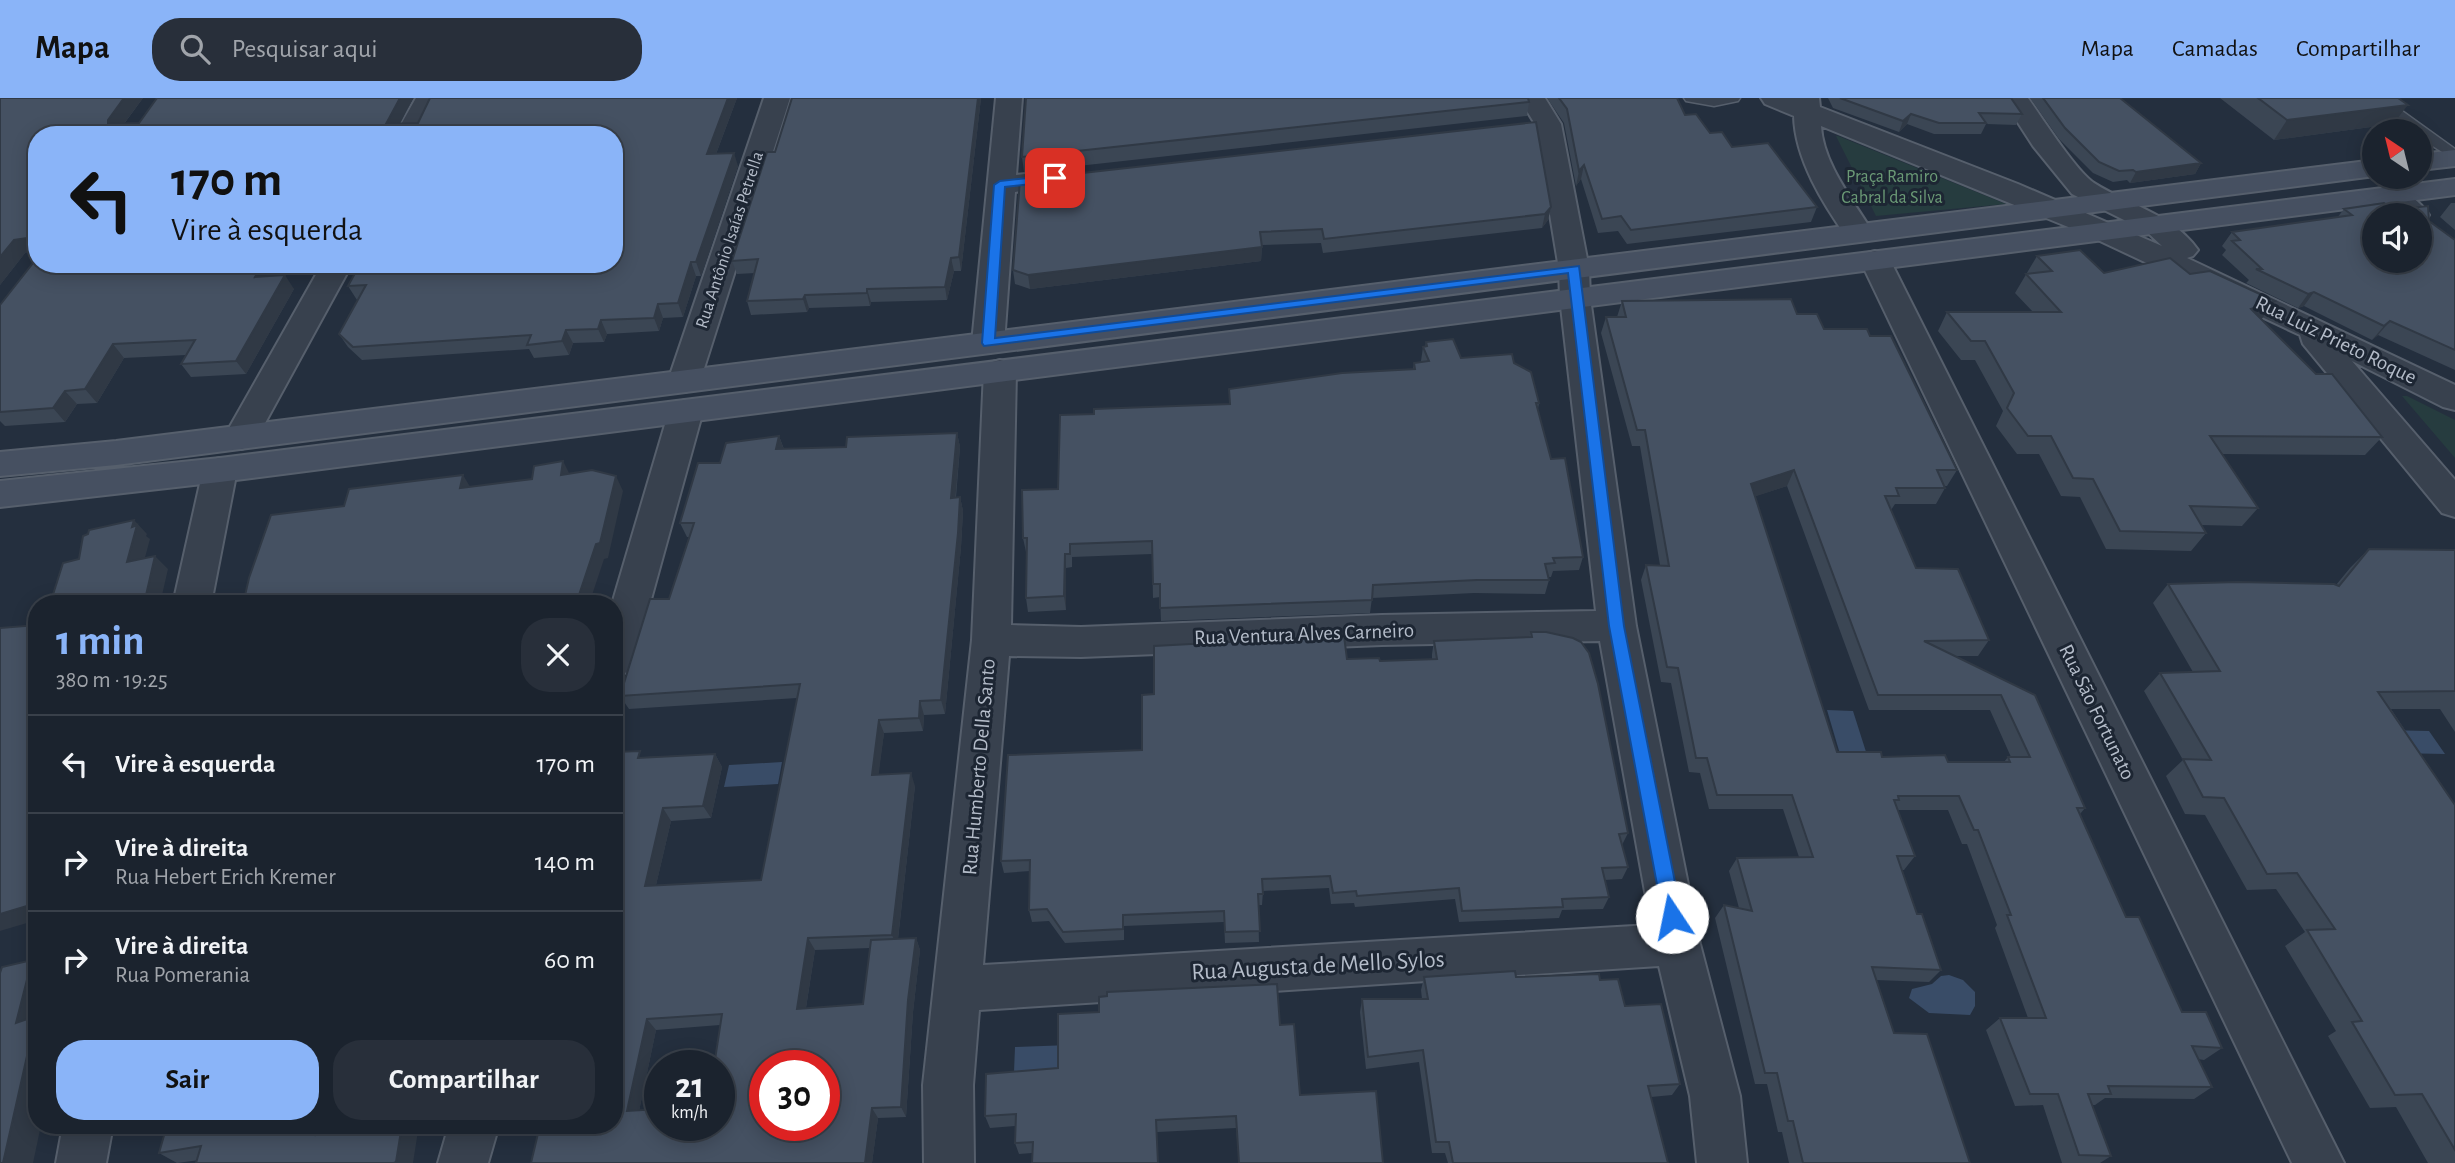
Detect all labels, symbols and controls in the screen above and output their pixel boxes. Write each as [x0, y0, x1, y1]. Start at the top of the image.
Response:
search box [152, 18, 642, 81]
icon: search [176, 30, 214, 68]
text: Mapa [35, 32, 110, 65]
text: Pesquisar aqui [232, 36, 378, 62]
text: Mapa [2081, 37, 2134, 61]
text: Camadas [2172, 37, 2258, 61]
text: Compartilhar [2296, 37, 2420, 61]
north arrow [2362, 119, 2432, 189]
map controls [2362, 119, 2432, 273]
pin [1025, 148, 1085, 208]
street label: Rua Antônio Isaías Petrella [693, 149, 767, 331]
icon: left [56, 154, 147, 245]
text: 170 m [171, 156, 282, 205]
icon: arrive [1036, 159, 1074, 197]
park label: Praça Ramiro Cabral da Silva [1841, 168, 1943, 207]
button: sound [2362, 203, 2432, 273]
text: Vire à esquerda [171, 214, 363, 246]
street label: Rua Luiz Prieto Roque [2252, 292, 2420, 388]
button: close [521, 618, 595, 692]
text: 1 min [56, 620, 145, 662]
street label: Rua Ventura Alves Carneiro [1194, 620, 1414, 648]
street label: Rua São Fortunato [2055, 641, 2139, 783]
street label: Rua Humberto Della Santo [959, 658, 999, 876]
text: 380 m · 19:25 [56, 669, 168, 692]
icon: left [56, 745, 94, 783]
text: Vire à esquerda [115, 751, 276, 777]
text: 170 m [536, 751, 595, 777]
text: Vire à direita [115, 835, 249, 861]
icon: right [56, 843, 94, 881]
text: 140 m [535, 849, 595, 875]
text: Rua Hebert Erich Kremer [115, 866, 336, 889]
position arrow [1635, 880, 1709, 954]
text: Vire à direita [115, 933, 249, 959]
icon: right [56, 941, 94, 979]
text: 60 m [544, 947, 595, 973]
street label: Rua Augusta de Mello Sylos [1191, 947, 1445, 985]
text: Rua Pomerania [115, 964, 250, 987]
button: Sair [56, 1040, 319, 1120]
button: Compartilhar [333, 1040, 595, 1120]
speed limit sign: 30 [749, 1050, 840, 1141]
text: 21 [675, 1069, 704, 1104]
text: km/h [671, 1104, 708, 1122]

